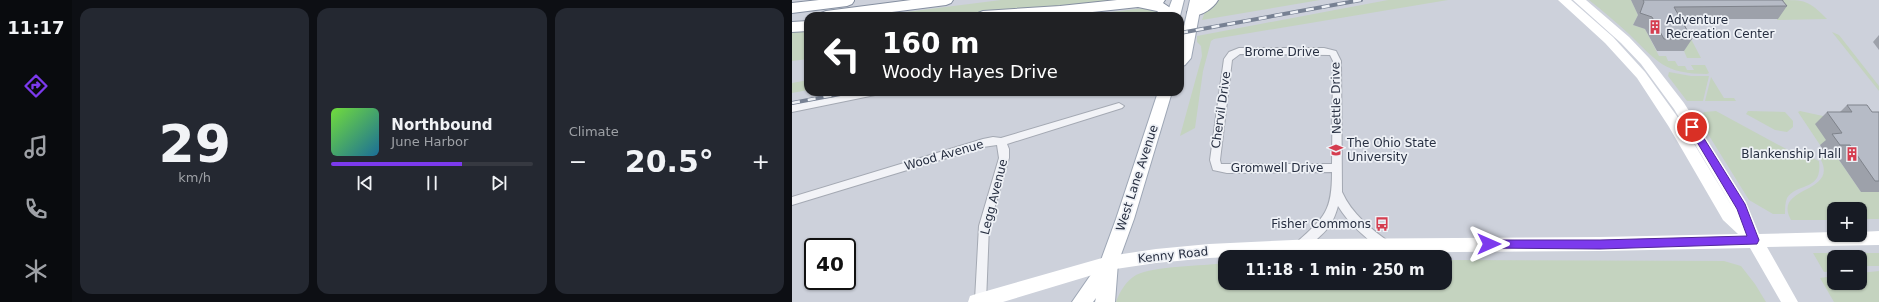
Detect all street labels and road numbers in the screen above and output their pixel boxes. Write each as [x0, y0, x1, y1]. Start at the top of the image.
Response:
street label: Brome Drive [1244, 45, 1320, 59]
street label: Nettle Drive [1328, 62, 1344, 134]
street label: Chervil Drive [1209, 70, 1233, 150]
street label: West Lane Avenue [1113, 123, 1161, 233]
street label: Wood Avenue [903, 137, 985, 173]
street label: Legg Avenue [978, 158, 1010, 236]
street label: Gromwell Drive [1231, 161, 1323, 175]
street label: Kenny Road [1137, 244, 1209, 266]

